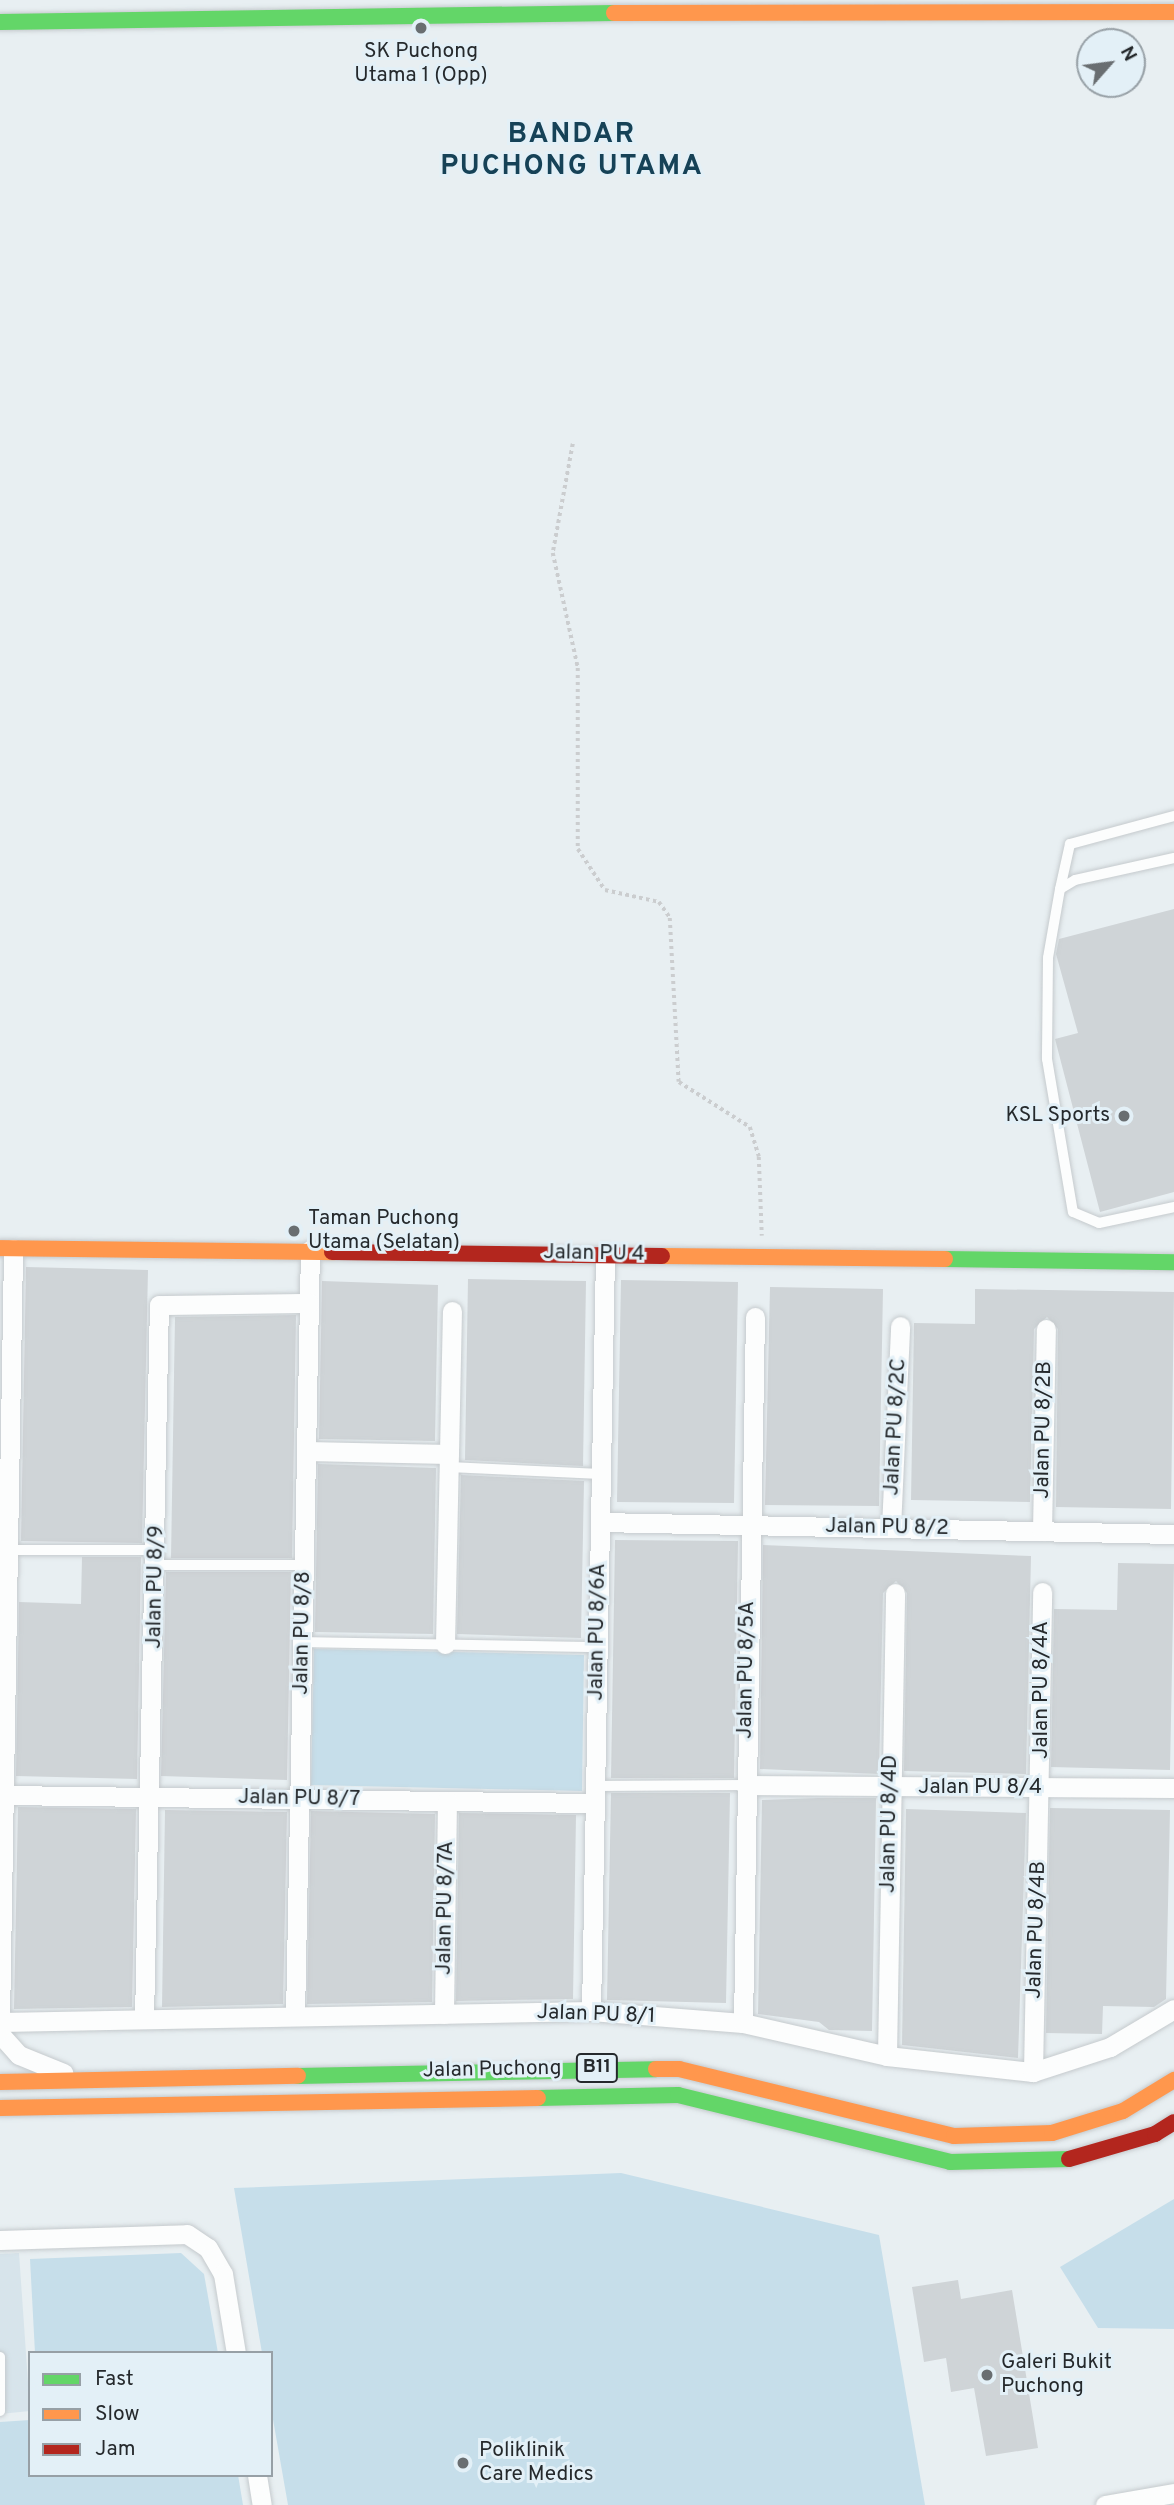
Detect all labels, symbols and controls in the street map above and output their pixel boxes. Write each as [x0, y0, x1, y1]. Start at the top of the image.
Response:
marker: SK Puchong Utama 1 (Opp) [413, 20, 429, 36]
north arrow [1076, 28, 1146, 98]
place label: SK Puchong Utama 1 (Opp) [354, 39, 488, 89]
text: N [1114, 42, 1142, 66]
district label: BANDAR PUCHONG UTAMA [442, 118, 702, 184]
place label: KSL Sports [1005, 1103, 1110, 1129]
marker: KSL Sports [1116, 1108, 1132, 1124]
place label: Taman Puchong Utama (Selatan) [308, 1206, 460, 1256]
marker: Taman Puchong Utama (Selatan) [286, 1223, 302, 1239]
street label: Jalan PU 4 [543, 1241, 645, 1267]
street label: Jalan PU 8/2C [880, 1358, 912, 1496]
street label: Jalan PU 8/2B [1030, 1361, 1058, 1499]
street label: Jalan PU 8/2 [825, 1514, 949, 1542]
street label: Jalan PU 8/9 [142, 1525, 170, 1649]
street label: Jalan PU 8/6A [584, 1563, 612, 1701]
street label: Jalan PU 8/8 [289, 1571, 317, 1695]
street label: Jalan PU 8/5A [733, 1601, 761, 1739]
street label: Jalan PU 8/4A [1029, 1621, 1055, 1759]
street label: Jalan PU 8/4D [876, 1755, 904, 1893]
street label: Jalan PU 8/4 [918, 1775, 1042, 1801]
street label: Jalan PU 8/7 [238, 1785, 360, 1813]
street label: Jalan PU 8/7A [432, 1841, 460, 1975]
street label: Jalan PU 8/4B [1022, 1861, 1052, 1999]
street label: Jalan PU 8/1 [536, 2000, 656, 2030]
road number: B11 [574, 2052, 620, 2084]
street label: Jalan Puchong [422, 2056, 562, 2084]
place label: Galeri Bukit Puchong [1001, 2350, 1112, 2400]
legend [28, 2351, 273, 2477]
text: Fast [95, 2366, 134, 2393]
marker: Galeri Bukit Puchong [979, 2367, 995, 2383]
text: Slow [95, 2401, 140, 2428]
text: Jam [95, 2436, 136, 2463]
place label: Poliklinik Care Medics [479, 2438, 594, 2488]
marker: Poliklinik Care Medics [453, 2453, 473, 2473]

